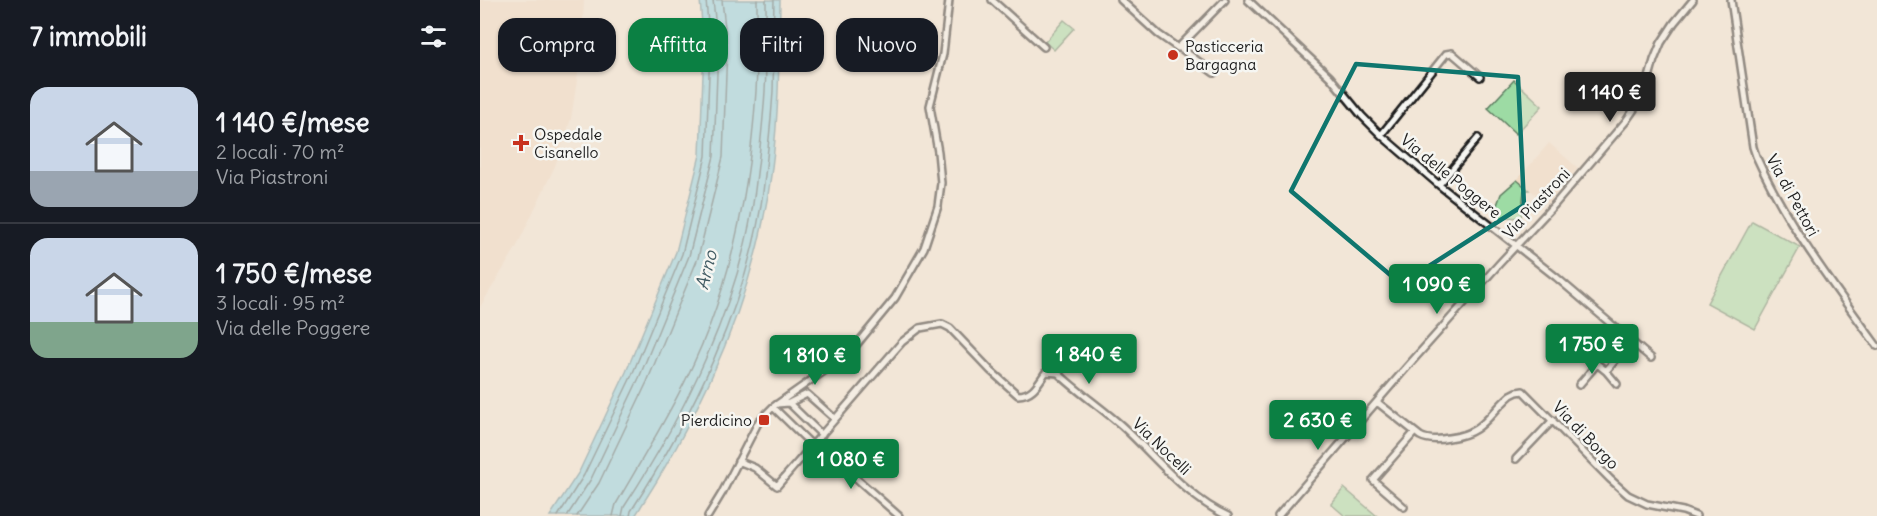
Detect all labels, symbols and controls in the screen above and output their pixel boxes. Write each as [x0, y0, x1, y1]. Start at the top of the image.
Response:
chip: Compra [498, 18, 616, 72]
chip: Affitta [628, 18, 728, 72]
chip: Filtri [740, 18, 824, 72]
chip: Nuovo [836, 18, 938, 72]
text: 7 immobili [30, 20, 147, 53]
icon: filters [417, 20, 450, 53]
place label: Pasticceria Bargagna [1185, 36, 1263, 74]
marker: Pasticceria Bargagna [1166, 48, 1180, 62]
pin: 1 140 € [1555, 72, 1665, 123]
text: 1 140 € [1579, 79, 1641, 104]
text: 1 140 €/mese [216, 106, 370, 139]
icon: home [78, 111, 150, 183]
place label: Ospedale Cisanello [534, 124, 602, 162]
street label: Via delle Poggere [1397, 129, 1505, 223]
marker: Ospedale Cisanello [512, 134, 530, 152]
text: 2 locali · 70 m² [216, 139, 345, 164]
street label: Via di Pettori [1762, 150, 1824, 240]
street label: Via Piastroni [1498, 163, 1574, 243]
text: Via Piastroni [216, 164, 328, 189]
water label: Arno [690, 247, 722, 292]
text: 1 750 €/mese [216, 257, 372, 290]
icon: home [78, 262, 150, 334]
pin: 1 090 € [1382, 264, 1492, 315]
text: 1 090 € [1403, 271, 1471, 296]
text: 3 locali · 95 m² [216, 290, 345, 315]
text: Via delle Poggere [216, 315, 370, 340]
pin: 1 750 € [1537, 324, 1647, 375]
text: 1 750 € [1560, 331, 1624, 356]
pin: 1 840 € [1034, 334, 1144, 385]
pin: 1 810 € [760, 335, 870, 386]
text: 1 840 € [1056, 341, 1122, 366]
text: 1 810 € [784, 342, 846, 367]
street label: Via di Borgo [1549, 397, 1623, 473]
pin: 2 630 € [1263, 400, 1373, 451]
text: 2 630 € [1283, 407, 1353, 432]
place label: Pierdicino [681, 410, 752, 430]
marker: Pierdicino [757, 413, 771, 427]
street label: Via Nocelli [1129, 413, 1195, 479]
pin: 1 080 € [796, 439, 906, 490]
text: 1 080 € [817, 446, 885, 471]

